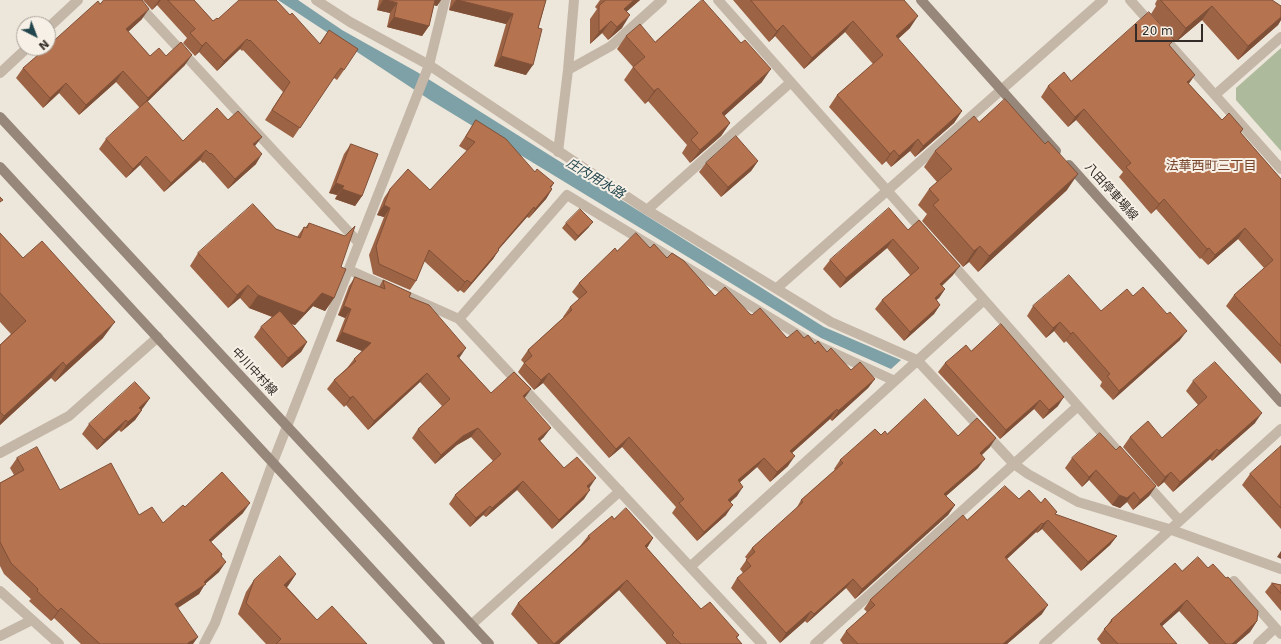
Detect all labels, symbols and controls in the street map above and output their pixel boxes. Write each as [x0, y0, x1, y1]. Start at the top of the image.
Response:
north arrow [16, 16, 56, 56]
scale bar [1137, 16, 1205, 42]
text: 20 m [1142, 24, 1173, 38]
text: N [36, 37, 51, 52]
water label: 庄内用水路 [563, 156, 627, 202]
district label: 法華西町三丁目 [1166, 159, 1256, 175]
street label: 八田停車場線 [1082, 160, 1140, 224]
street label: 中川中村線 [228, 345, 280, 399]

